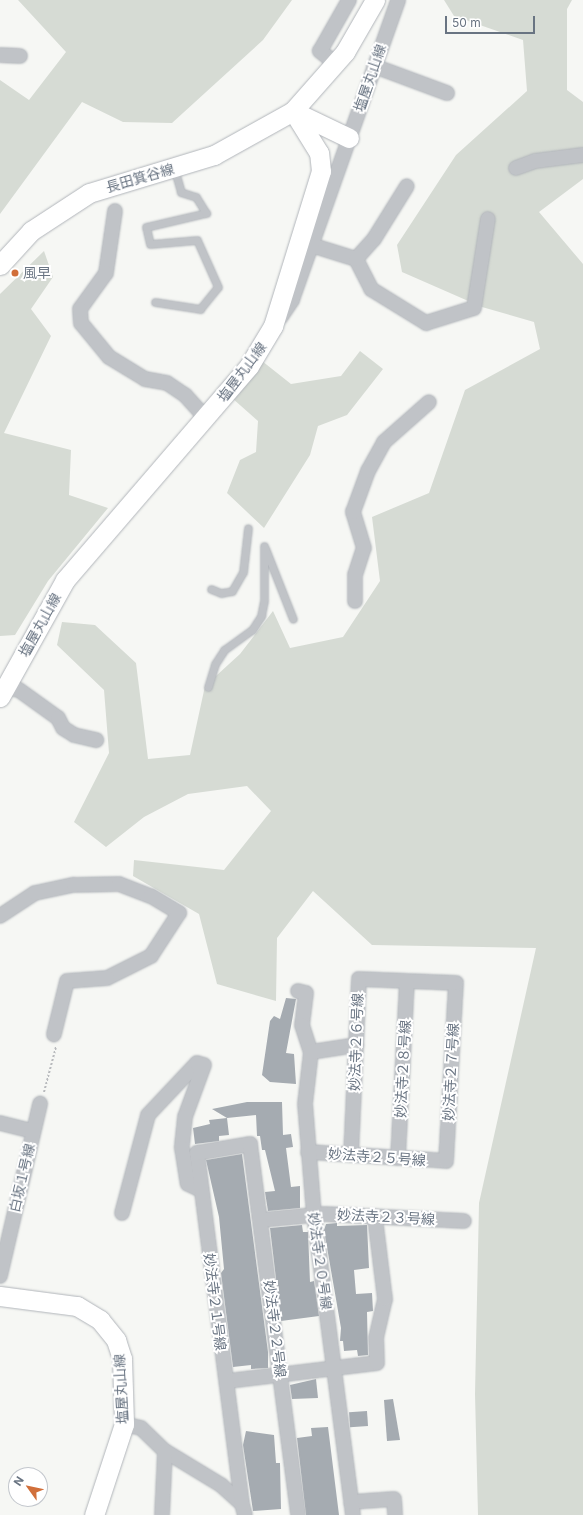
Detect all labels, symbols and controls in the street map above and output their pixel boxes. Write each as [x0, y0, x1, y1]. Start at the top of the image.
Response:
scale bar [447, 8, 537, 34]
text: 50 m [452, 15, 481, 30]
street label: 塩屋丸山線 [351, 42, 389, 114]
street label: 長田箕谷線 [104, 160, 176, 196]
place label: 風早 [23, 265, 51, 281]
marker: 風早 [10, 268, 20, 278]
street label: 塩屋丸山線 [214, 339, 270, 405]
street label: 塩屋丸山線 [16, 590, 64, 660]
street label: 妙法寺２６号線 [346, 993, 366, 1091]
street label: 妙法寺２８号線 [392, 1020, 414, 1118]
street label: 妙法寺２７号線 [440, 1023, 462, 1121]
street label: 白坂１号線 [6, 1142, 38, 1214]
street label: 妙法寺２５号線 [328, 1145, 426, 1169]
street label: 妙法寺２３号線 [337, 1206, 435, 1228]
street label: 妙法寺２０号線 [305, 1211, 335, 1311]
street label: 妙法寺２１号線 [201, 1252, 229, 1352]
street label: 妙法寺２２号線 [261, 1279, 289, 1379]
street label: 塩屋丸山線 [111, 1354, 131, 1424]
north arrow [8, 1467, 48, 1507]
text: N [11, 1474, 27, 1488]

